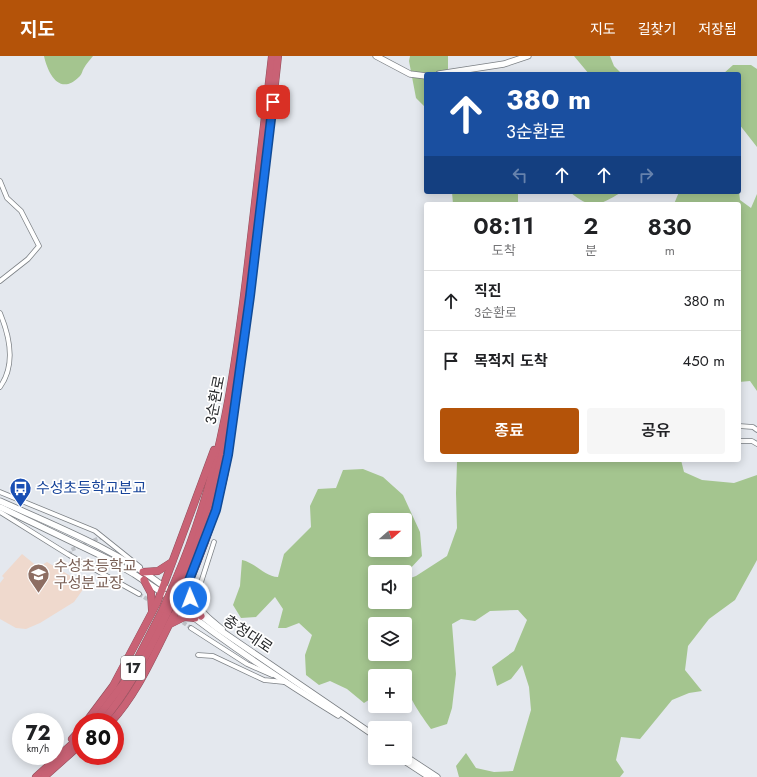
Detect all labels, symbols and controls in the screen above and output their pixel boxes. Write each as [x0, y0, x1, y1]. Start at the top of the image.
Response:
text: 지도 [20, 16, 55, 43]
text: 지도 [590, 19, 616, 39]
text: 길찾기 [638, 19, 676, 39]
text: 저장됨 [698, 19, 737, 39]
text: 380 m [506, 79, 591, 120]
pin [256, 85, 290, 119]
icon: ahead [440, 88, 492, 140]
icon: arrive [262, 91, 284, 113]
text: 3순환로 [506, 119, 566, 145]
icon: left [509, 164, 531, 186]
icon: ahead [551, 164, 573, 186]
icon: ahead [593, 164, 615, 186]
icon: right [635, 164, 657, 186]
text: 08:11 [473, 208, 534, 243]
text: 2 [583, 208, 598, 243]
text: 830 [648, 209, 692, 244]
text: 도착 [492, 241, 516, 260]
text: 분 [585, 241, 597, 260]
text: m [665, 241, 675, 260]
text: 직진 [474, 280, 502, 302]
icon: ahead [440, 290, 462, 312]
text: 380 m [683, 290, 725, 312]
text: 3순환로 [474, 303, 517, 322]
icon: arrive [440, 350, 462, 372]
text: 목적지 도착 [474, 350, 548, 372]
text: 450 m [683, 350, 725, 372]
street label: 3순환로 [199, 374, 231, 426]
button: 종료 [440, 408, 579, 454]
button: 공유 [587, 408, 725, 454]
bus stop icon: 수성초등학교분교 [7, 475, 33, 508]
place label: 수성초등학교분교 [36, 477, 146, 499]
north arrow [368, 513, 412, 557]
map controls [368, 513, 412, 765]
place label: 수성초등학교 구성분교장 [54, 555, 137, 594]
school or university icon: 수성초등학교 구성분교장 [26, 562, 52, 595]
button: sound [368, 565, 412, 609]
position arrow [169, 577, 211, 619]
street label: 충청대로 [219, 609, 277, 659]
button: layers [368, 617, 412, 661]
road number: 17 [121, 656, 145, 680]
button: + [368, 669, 412, 713]
speed limit sign: 80 [72, 713, 124, 765]
text: 72 [25, 719, 51, 748]
button: − [368, 721, 412, 765]
text: km/h [27, 741, 49, 756]

